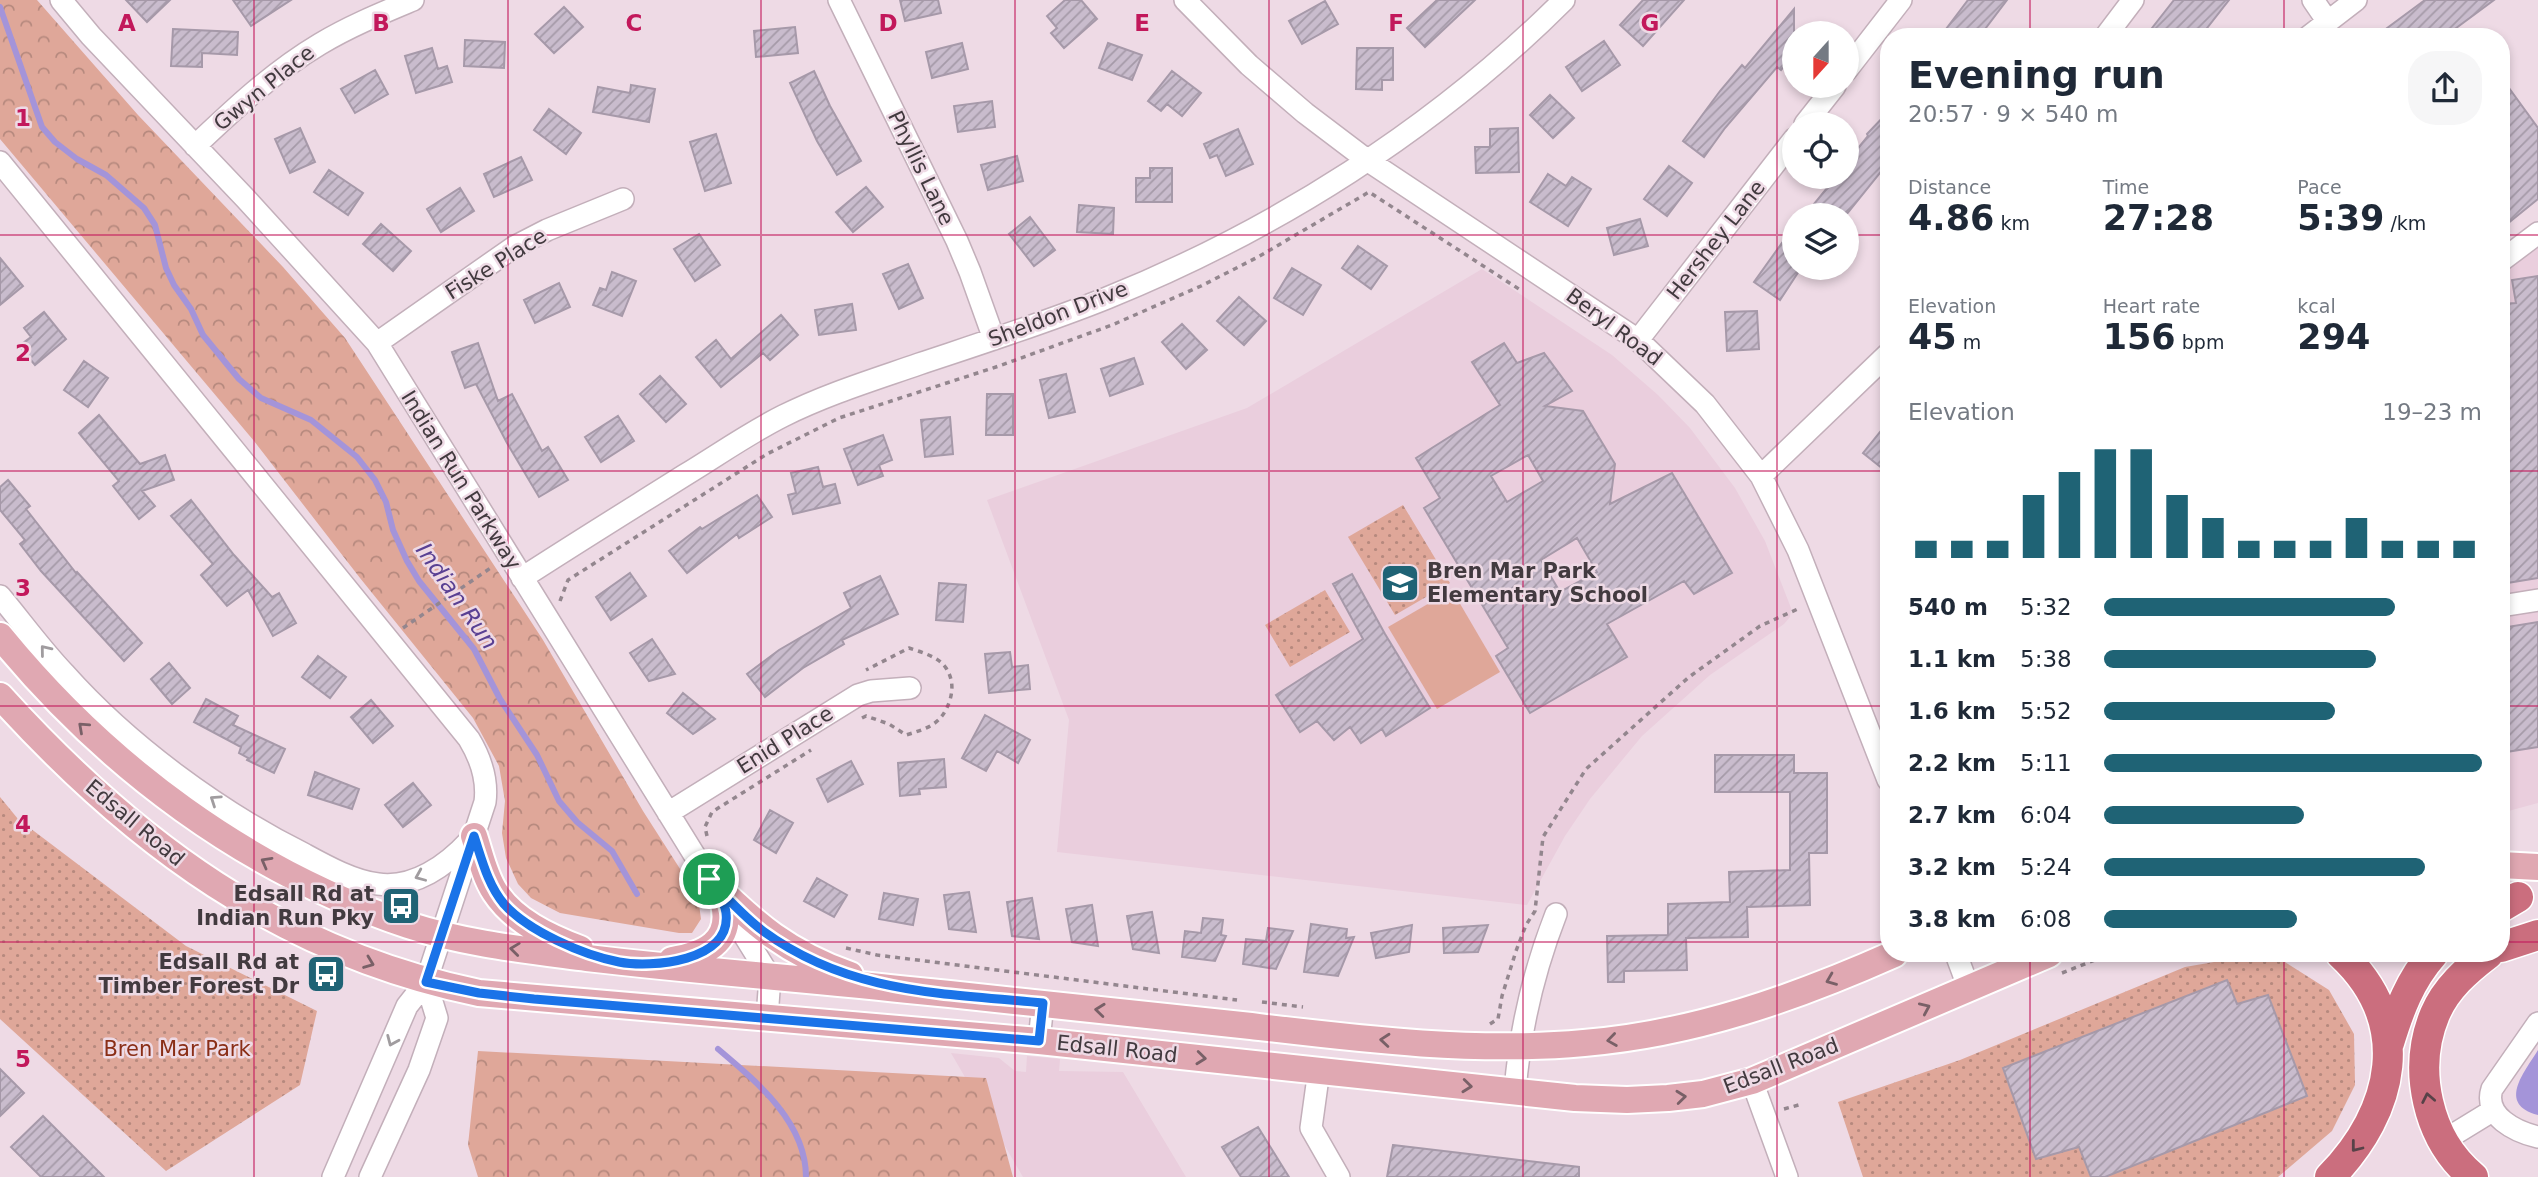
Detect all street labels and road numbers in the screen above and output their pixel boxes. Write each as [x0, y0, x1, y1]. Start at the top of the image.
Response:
street label: Gwyn Place [209, 40, 319, 136]
street label: Phyllis Lane [883, 107, 959, 229]
street label: Hershey Lane [1662, 176, 1770, 304]
street label: Fiske Place [441, 224, 551, 304]
street label: Sheldon Drive [985, 276, 1131, 352]
street label: Beryl Road [1561, 283, 1667, 371]
street label: Indian Run Parkway [396, 386, 526, 574]
street label: Enid Place [733, 701, 837, 779]
street label: Edsall Road [81, 775, 189, 871]
street label: Edsall Road [1055, 1031, 1179, 1067]
street label: Edsall Road [1720, 1033, 1842, 1099]

